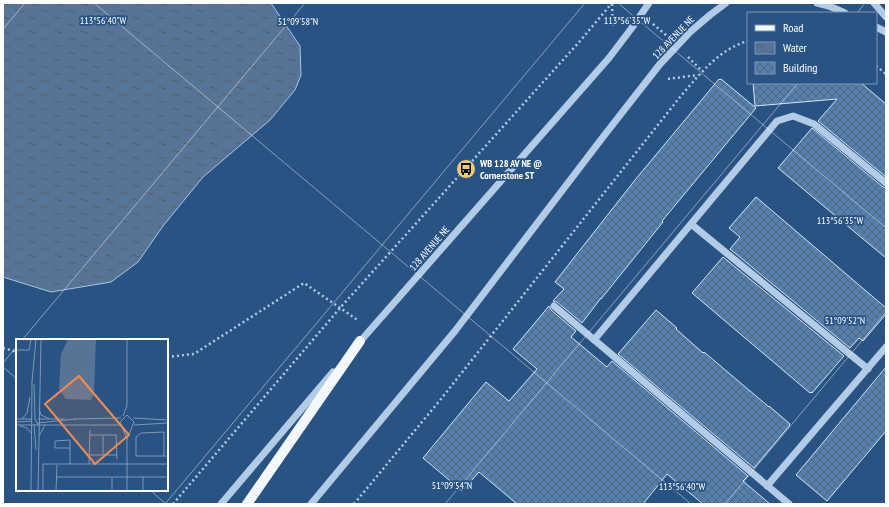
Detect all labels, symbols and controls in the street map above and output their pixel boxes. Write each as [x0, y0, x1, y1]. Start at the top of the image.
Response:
legend [747, 12, 877, 84]
street label: 128 AVENUE NE [649, 13, 697, 62]
text: 113°56'40"W [80, 14, 127, 27]
text: 113°56'35"W [604, 14, 651, 27]
text: 51°09'58"N [278, 15, 318, 28]
text: Road [783, 20, 803, 35]
text: Water [783, 40, 808, 55]
text: Building [783, 60, 818, 75]
place label: WB 128 AV NE @ Cornerstone ST [479, 157, 542, 182]
bus stop icon: WB 128 AV NE @ Cornerstone ST [455, 158, 477, 180]
text: 113°56'35"W [817, 214, 864, 227]
street label: 128 AVENUE NE [406, 223, 452, 273]
text: 51°09'52"N [825, 314, 865, 327]
inset map [16, 339, 168, 491]
text: 51°09'54"N [432, 479, 472, 492]
text: 113°56'40"W [659, 480, 706, 493]

